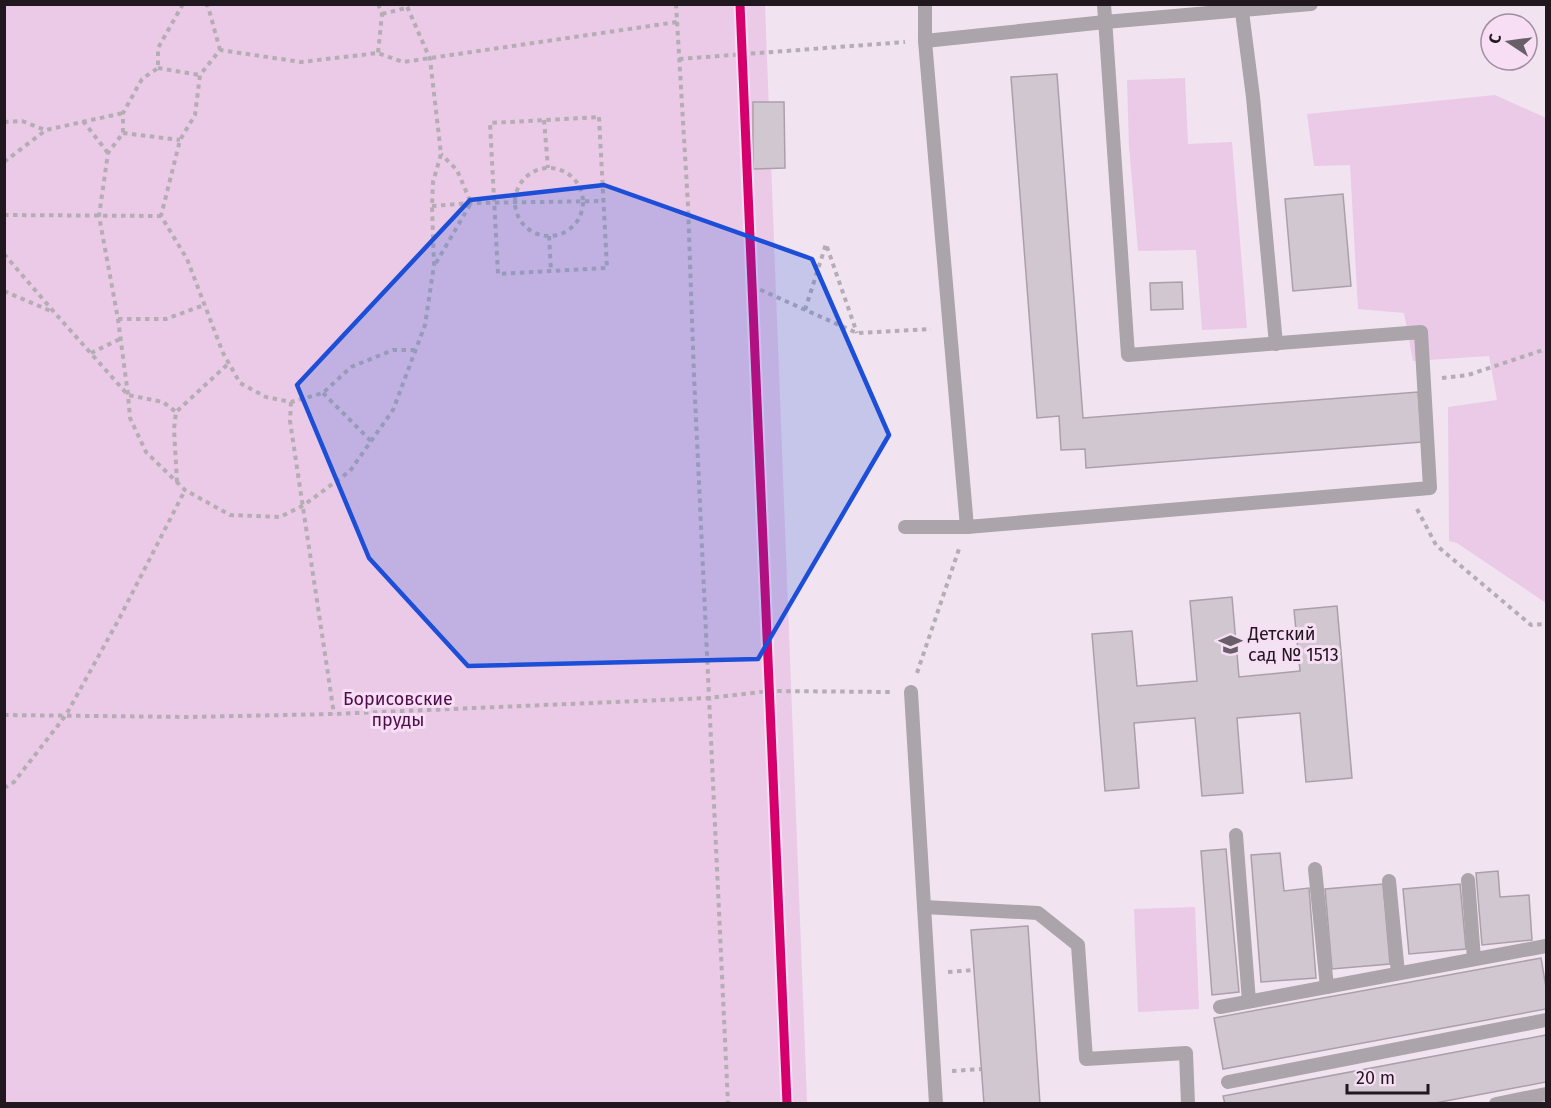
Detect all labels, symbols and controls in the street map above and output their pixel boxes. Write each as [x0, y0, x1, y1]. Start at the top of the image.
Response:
north arrow [1479, 12, 1539, 72]
text: С [1485, 31, 1505, 45]
place label: Детский сад № 1513 [1247, 623, 1339, 666]
school or university icon: Детский сад № 1513 [1217, 631, 1243, 657]
park label: Борисовские пруды [343, 688, 453, 731]
scale bar [1347, 1057, 1428, 1095]
text: 20 m [1356, 1067, 1395, 1089]

